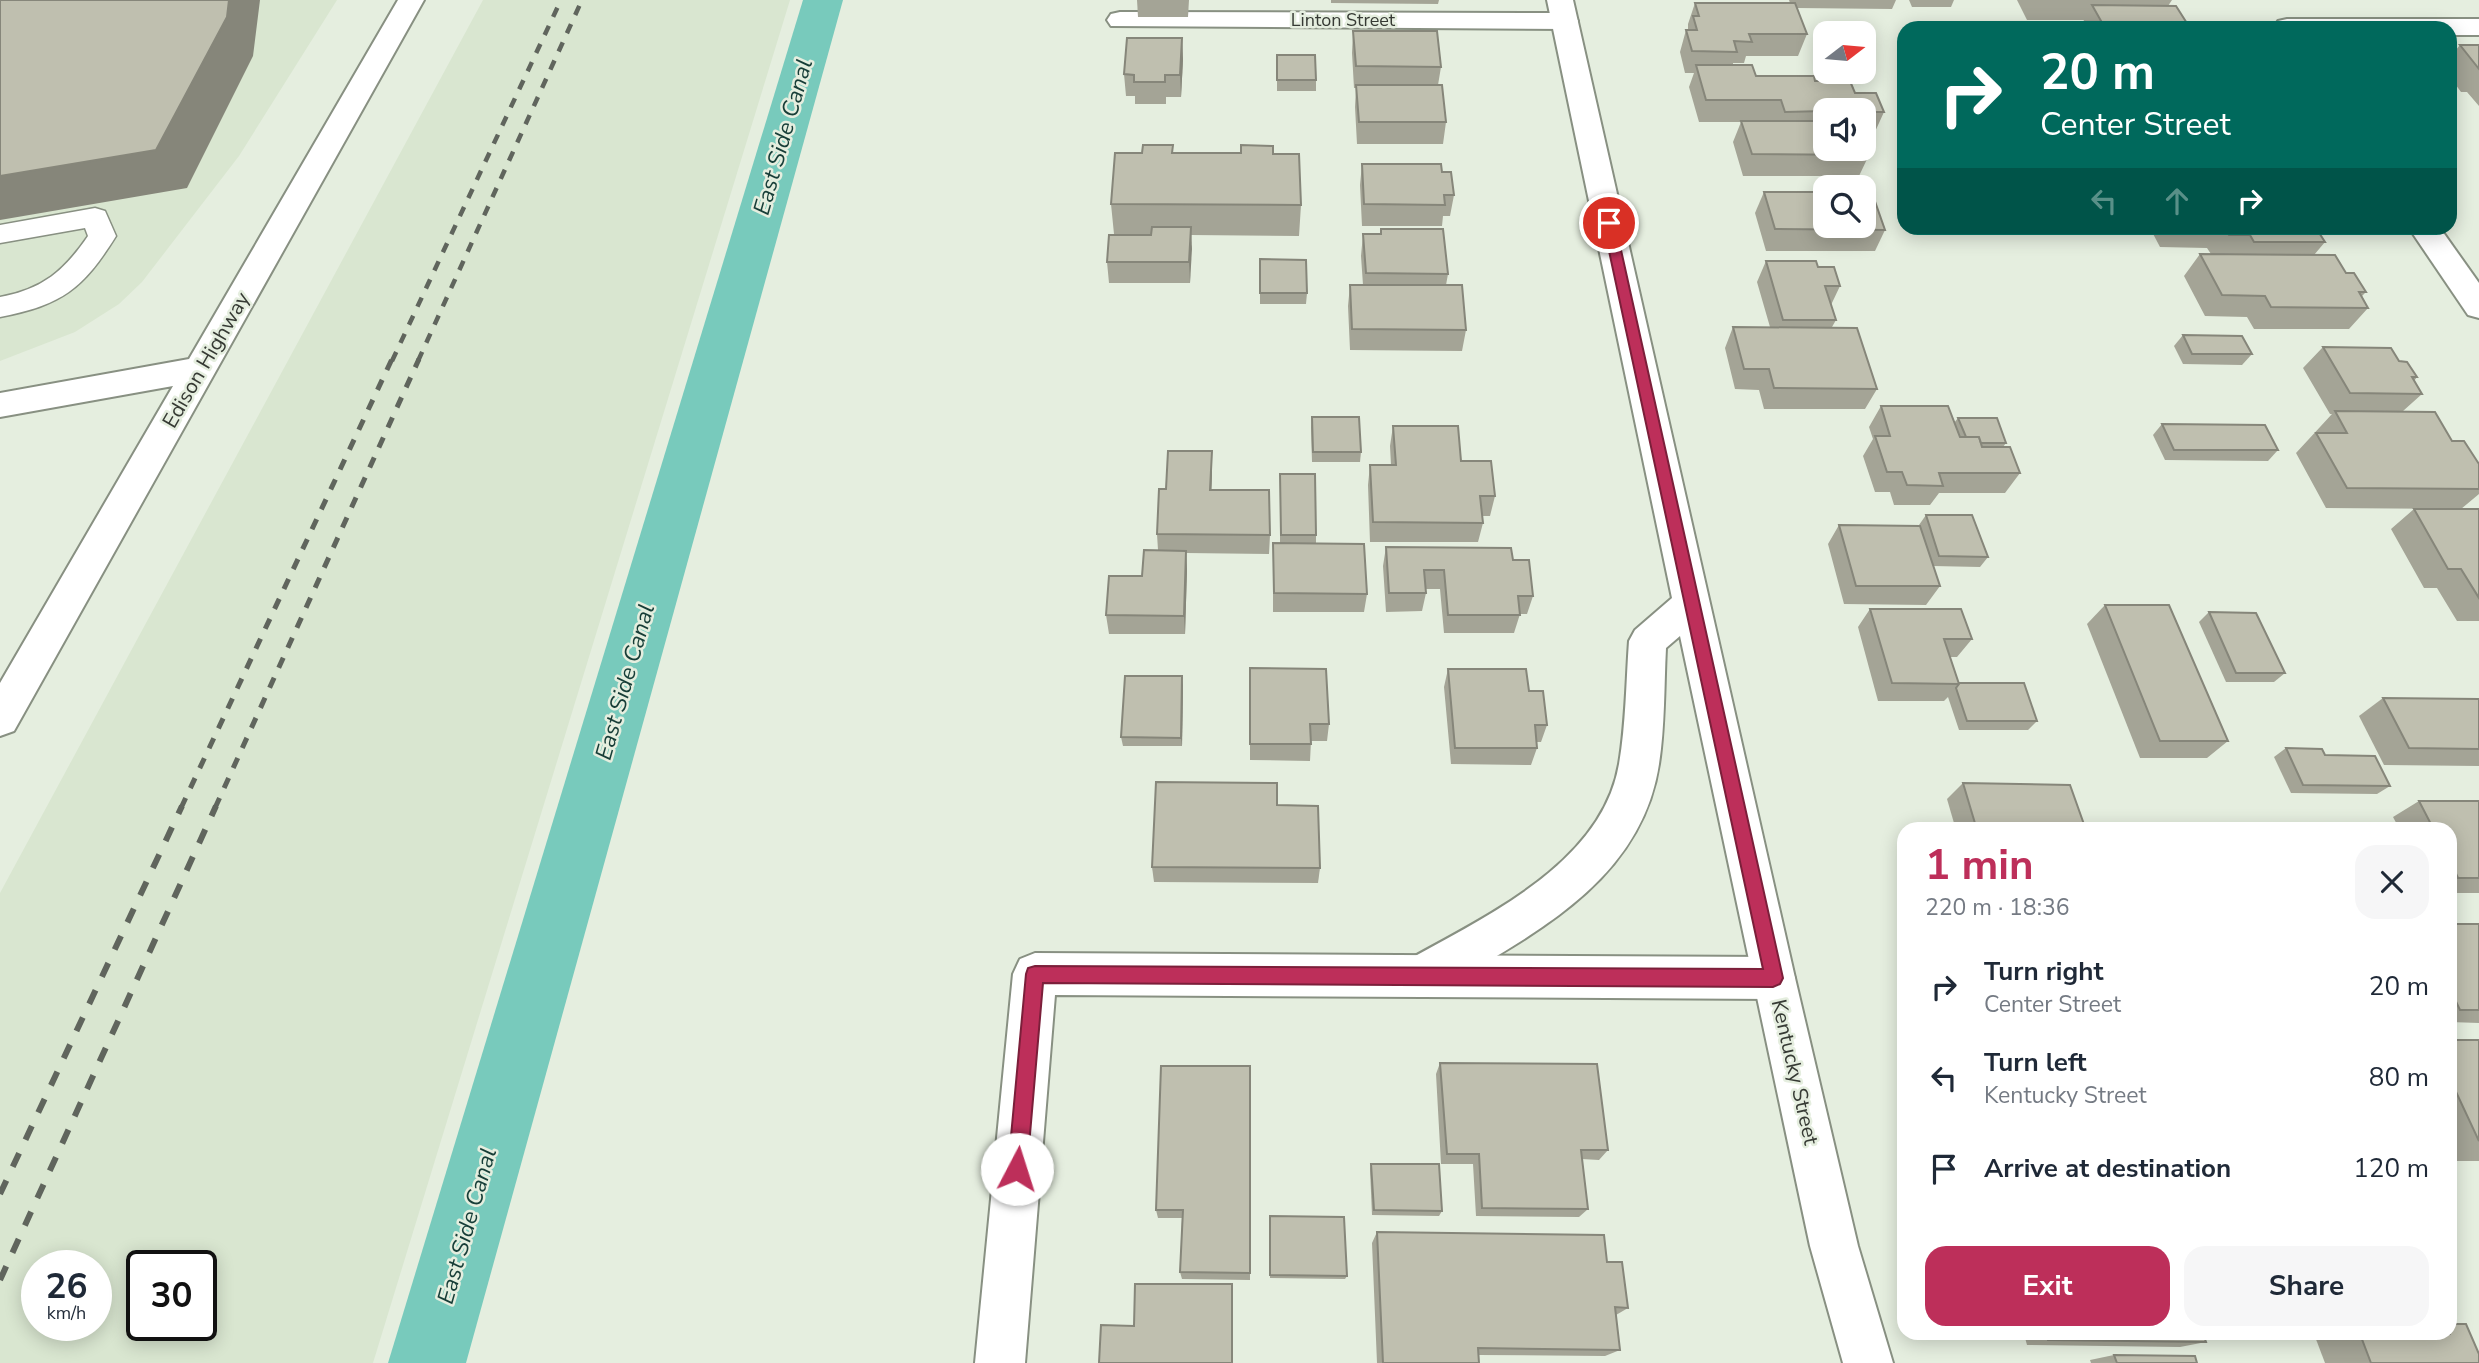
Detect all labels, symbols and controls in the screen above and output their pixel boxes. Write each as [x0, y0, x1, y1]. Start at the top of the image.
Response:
street label: Linton Street [1291, 8, 1396, 32]
north arrow [1813, 21, 1876, 84]
map controls [1813, 21, 1876, 238]
text: 20 m [2040, 39, 2155, 106]
icon: right [1925, 49, 2016, 140]
water label: East Side Canal [746, 55, 820, 219]
button: sound [1813, 98, 1876, 161]
text: Center Street [2040, 103, 2231, 146]
button: search [1813, 175, 1876, 238]
icon: left [2085, 182, 2123, 220]
icon: ahead [2158, 182, 2196, 220]
icon: right [2231, 182, 2269, 220]
pin [1579, 193, 1639, 253]
icon: arrive [1590, 204, 1628, 242]
street label: Edison Highway [156, 287, 256, 433]
water label: East Side Canal [588, 600, 662, 764]
text: 1 min [1925, 837, 2034, 894]
button: close [2355, 845, 2429, 919]
text: 220 m · 18:36 [1925, 892, 2070, 923]
text: Turn right [1984, 954, 2103, 989]
icon: right [1925, 968, 1963, 1006]
text: 20 m [2369, 969, 2429, 1004]
text: Center Street [1984, 989, 2121, 1020]
street label: Kentucky Street [1765, 997, 1825, 1148]
text: Turn left [1984, 1045, 2087, 1080]
icon: left [1925, 1059, 1963, 1097]
text: 80 m [2369, 1060, 2429, 1095]
text: Kentucky Street [1984, 1080, 2147, 1111]
position arrow [980, 1132, 1054, 1206]
water label: East Side Canal [430, 1144, 504, 1308]
icon: arrive [1925, 1150, 1963, 1188]
text: Arrive at destination [1984, 1151, 2231, 1186]
text: 120 m [2353, 1151, 2429, 1186]
button: Exit [1925, 1246, 2170, 1326]
button: Share [2184, 1246, 2429, 1326]
speed limit sign: 30 [126, 1250, 217, 1341]
text: 26 [45, 1263, 88, 1310]
text: km/h [47, 1301, 86, 1325]

